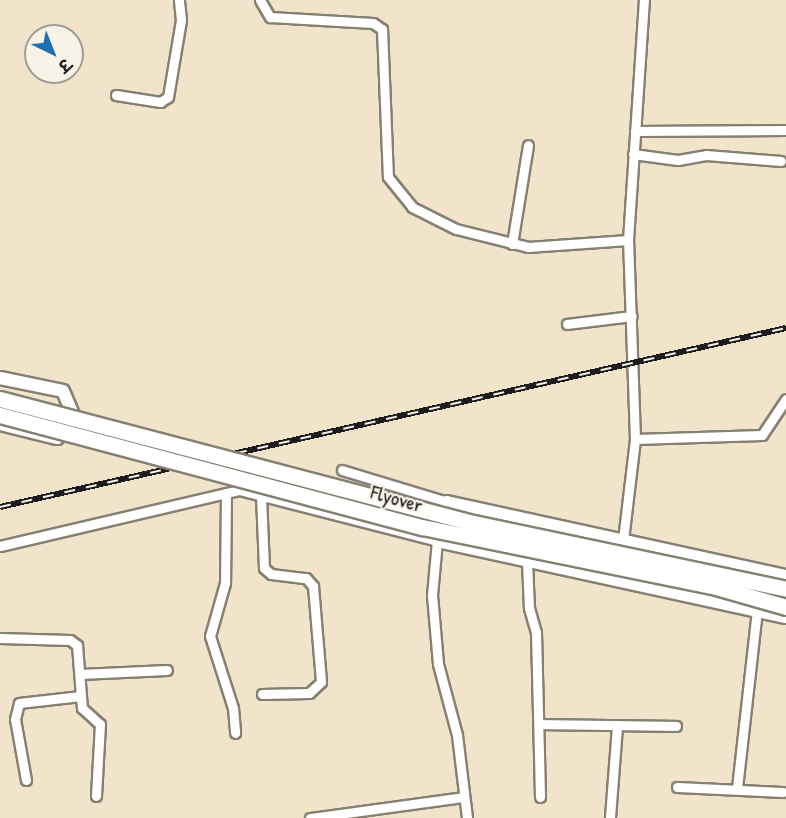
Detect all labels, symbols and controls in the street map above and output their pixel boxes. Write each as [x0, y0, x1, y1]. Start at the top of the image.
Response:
north arrow [24, 24, 84, 84]
text: उ [54, 54, 76, 77]
street label: Flyover [368, 479, 426, 517]

